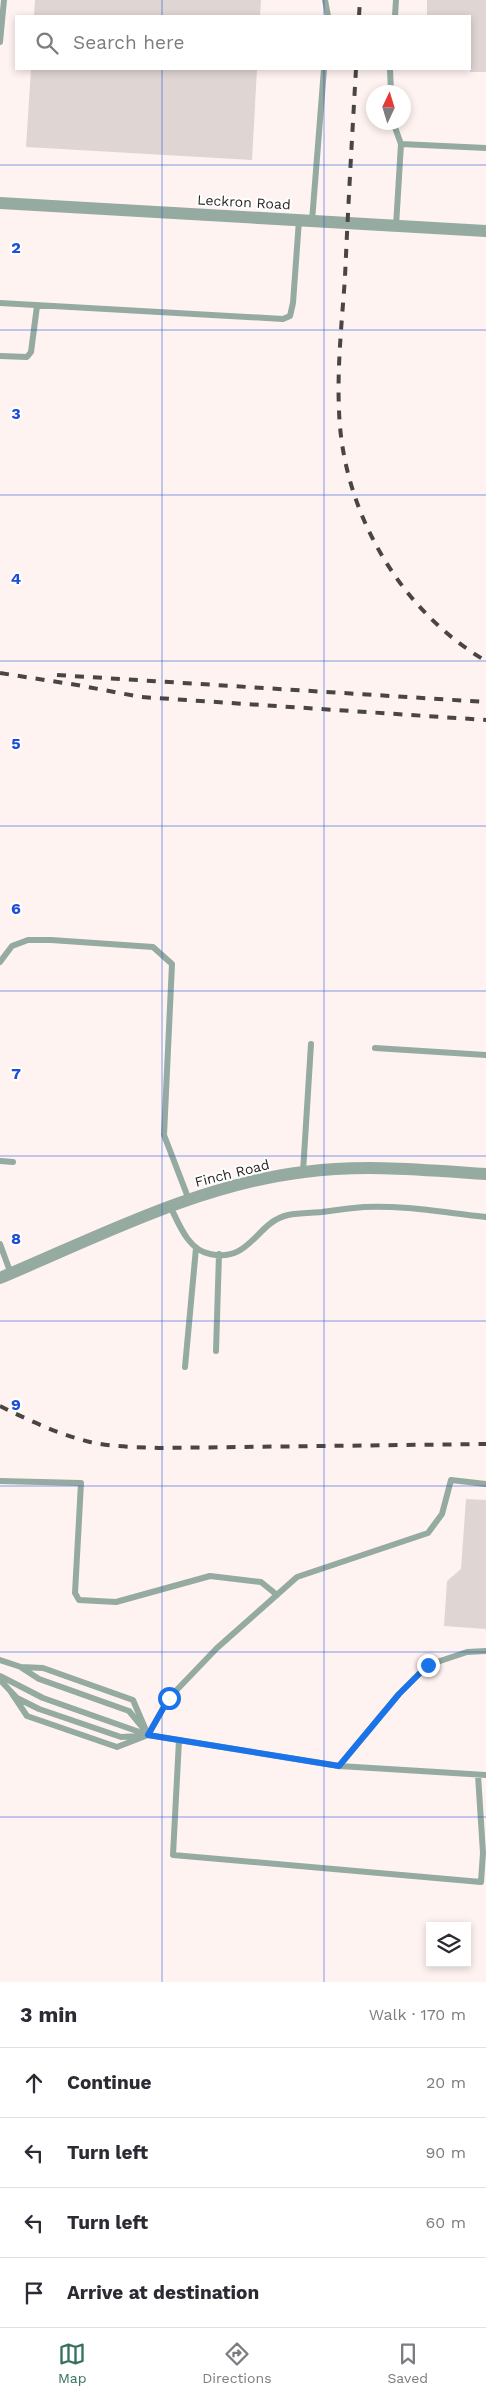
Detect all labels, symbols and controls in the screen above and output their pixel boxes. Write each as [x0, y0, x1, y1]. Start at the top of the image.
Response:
search box [15, 15, 471, 70]
icon: search [33, 29, 61, 57]
text: Search here [73, 31, 184, 54]
north arrow [366, 85, 411, 130]
street label: Leckron Road [197, 192, 291, 212]
text: 2 [11, 238, 21, 257]
text: 3 [11, 404, 21, 423]
text: 4 [11, 569, 21, 588]
text: 5 [11, 734, 21, 753]
text: 6 [11, 899, 21, 918]
text: 7 [11, 1064, 21, 1083]
street label: Finch Road [193, 1156, 271, 1190]
text: 8 [11, 1229, 21, 1248]
text: 9 [11, 1395, 21, 1414]
route end [417, 1654, 440, 1677]
route start [158, 1687, 181, 1710]
map controls [426, 1922, 471, 1967]
button: layers [426, 1922, 471, 1967]
text: 3 min [20, 2002, 77, 2027]
text: Walk · 170 m [369, 2005, 466, 2024]
icon: ahead [20, 2069, 48, 2097]
text: Continue [67, 2071, 151, 2094]
text: 20 m [426, 2073, 466, 2092]
icon: left [20, 2139, 48, 2167]
text: Turn left [67, 2141, 148, 2164]
text: 90 m [425, 2143, 466, 2162]
icon: left [20, 2209, 48, 2237]
text: Turn left [67, 2211, 148, 2234]
text: 60 m [426, 2213, 466, 2232]
icon: arrive [20, 2279, 48, 2307]
text: Arrive at destination [67, 2281, 259, 2304]
tab: Map [58, 2340, 87, 2386]
tab: Directions [202, 2340, 272, 2386]
tab: Saved [387, 2340, 428, 2386]

